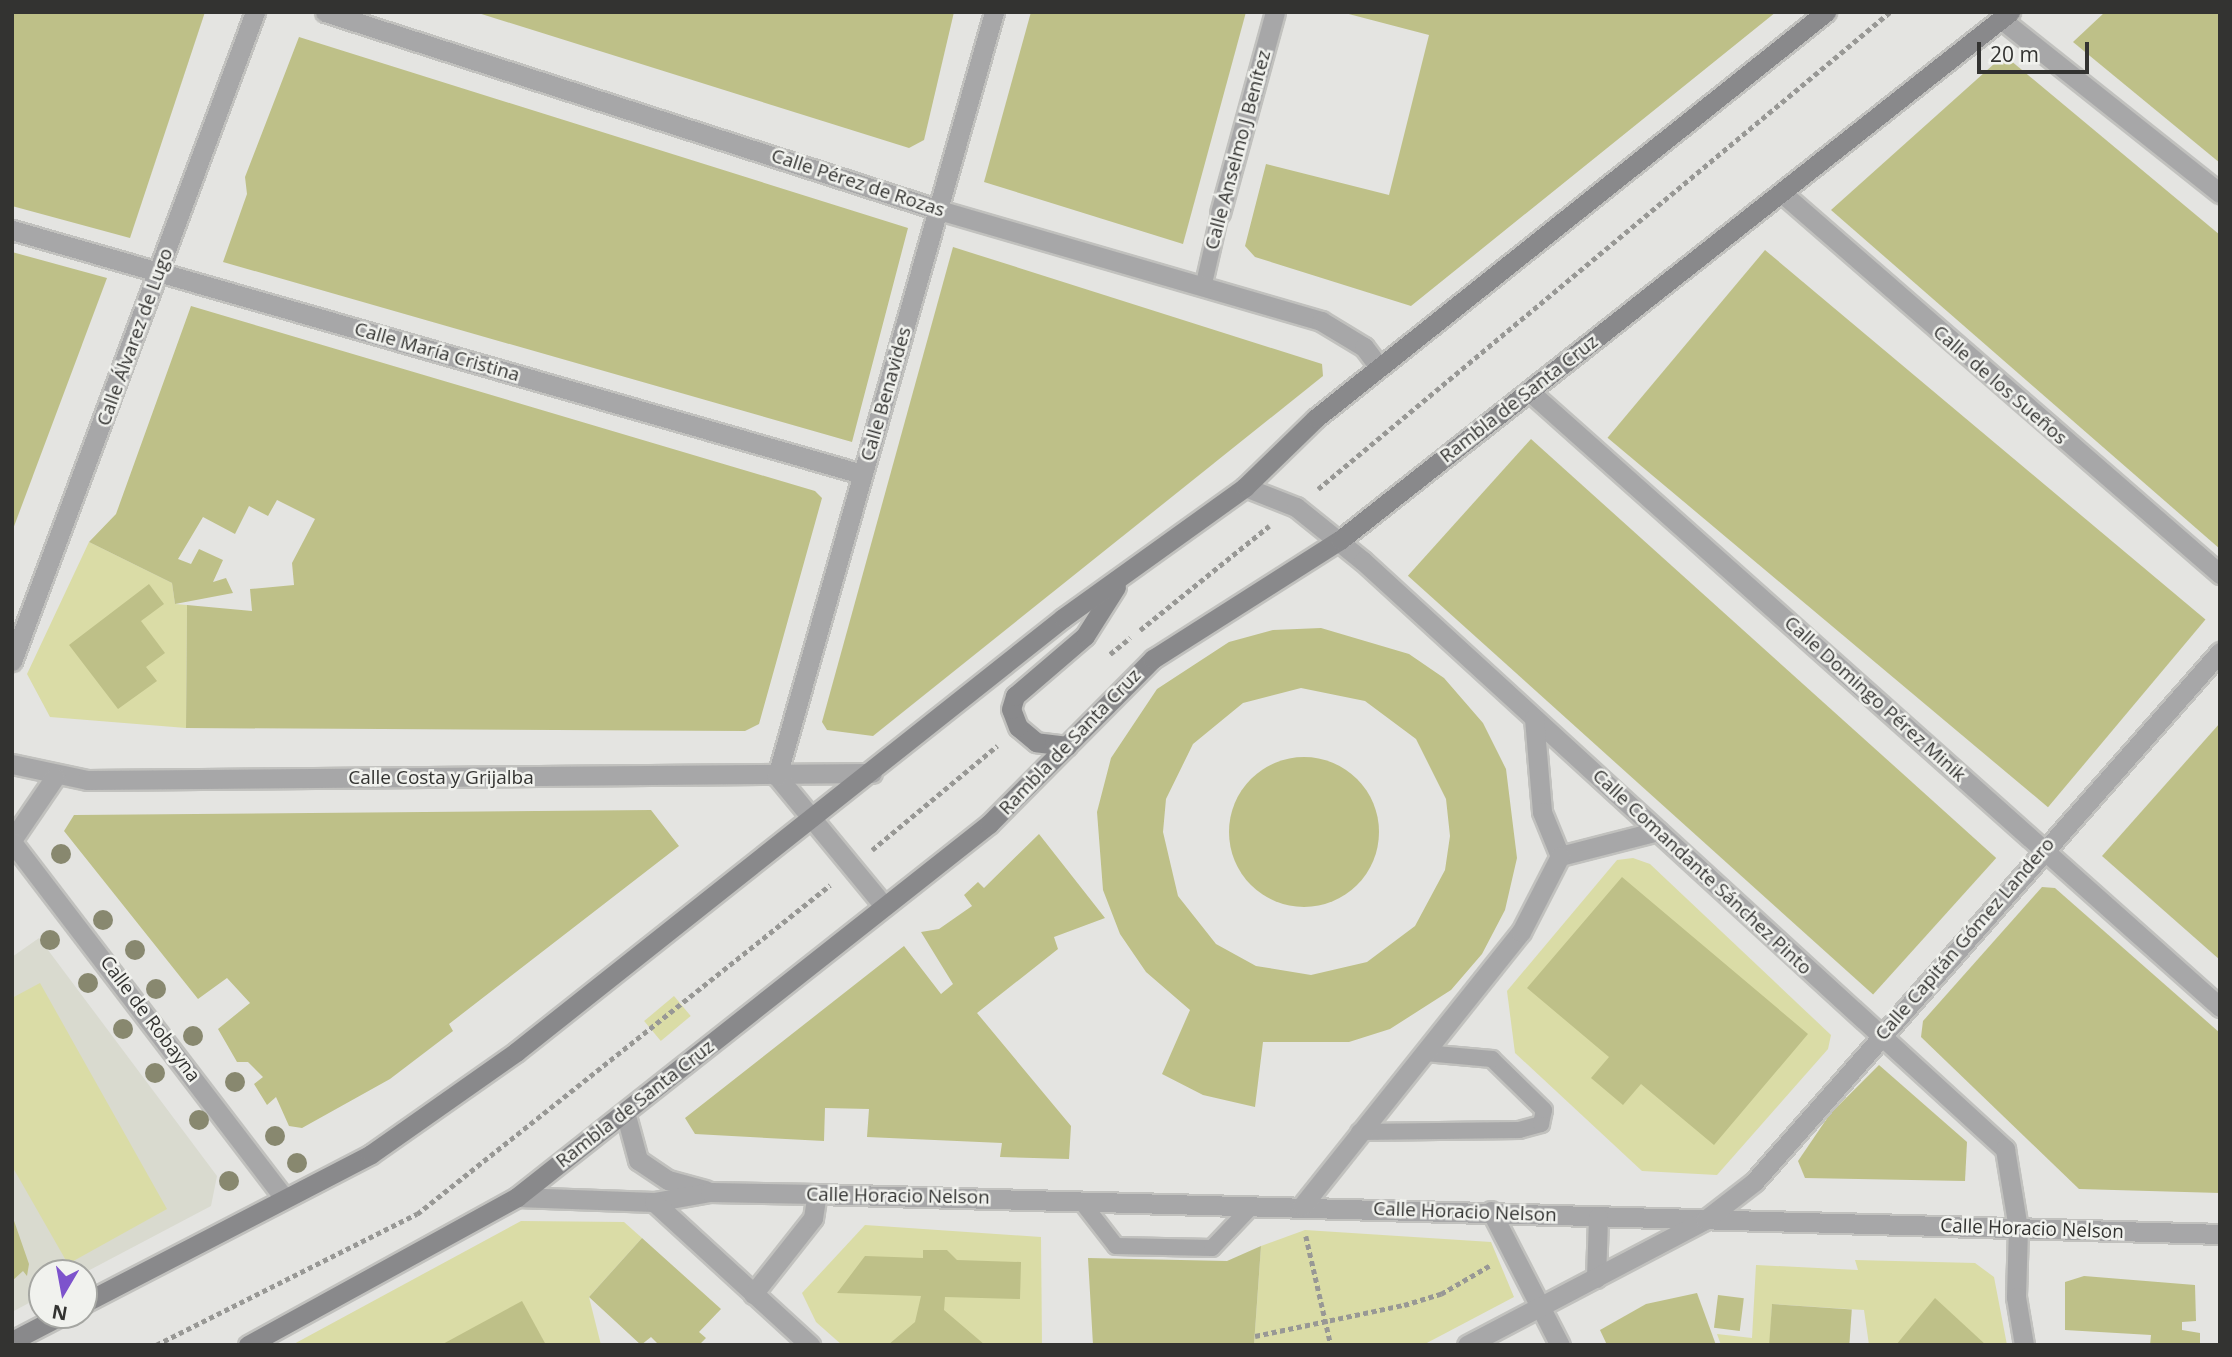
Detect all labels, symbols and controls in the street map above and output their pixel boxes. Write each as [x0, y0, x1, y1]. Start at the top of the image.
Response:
scale bar [1980, 28, 2092, 72]
text: 20 m [1990, 40, 2039, 68]
street label: Calle Anselmo J Benítez [1200, 48, 1276, 252]
street label: Calle Pérez de Rozas [768, 144, 948, 222]
street label: Calle Álvarez de Lugo [92, 245, 178, 429]
street label: Calle María Cristina [352, 318, 522, 386]
street label: Calle de los Sueños [1928, 321, 2072, 449]
street label: Calle Benavides [856, 324, 916, 464]
street label: Rambla de Santa Cruz [1435, 330, 1603, 468]
street label: Calle Domingo Pérez Minik [1780, 611, 1970, 787]
street label: Rambla de Santa Cruz [994, 664, 1146, 820]
street label: Calle Comandante Sánchez Pinto [1588, 764, 1816, 980]
street label: Calle Costa y Grijalba [348, 767, 534, 789]
street label: Calle Capitán Gómez Landero [1871, 833, 2059, 1045]
street label: Calle de Robayna [95, 951, 205, 1087]
street label: Rambla de Santa Cruz [551, 1035, 719, 1173]
street label: Calle Horacio Nelson [806, 1183, 990, 1209]
street label: Calle Horacio Nelson [1373, 1197, 1557, 1227]
street label: Calle Horacio Nelson [1940, 1214, 2124, 1244]
north arrow [28, 1259, 98, 1329]
text: N [50, 1299, 70, 1327]

